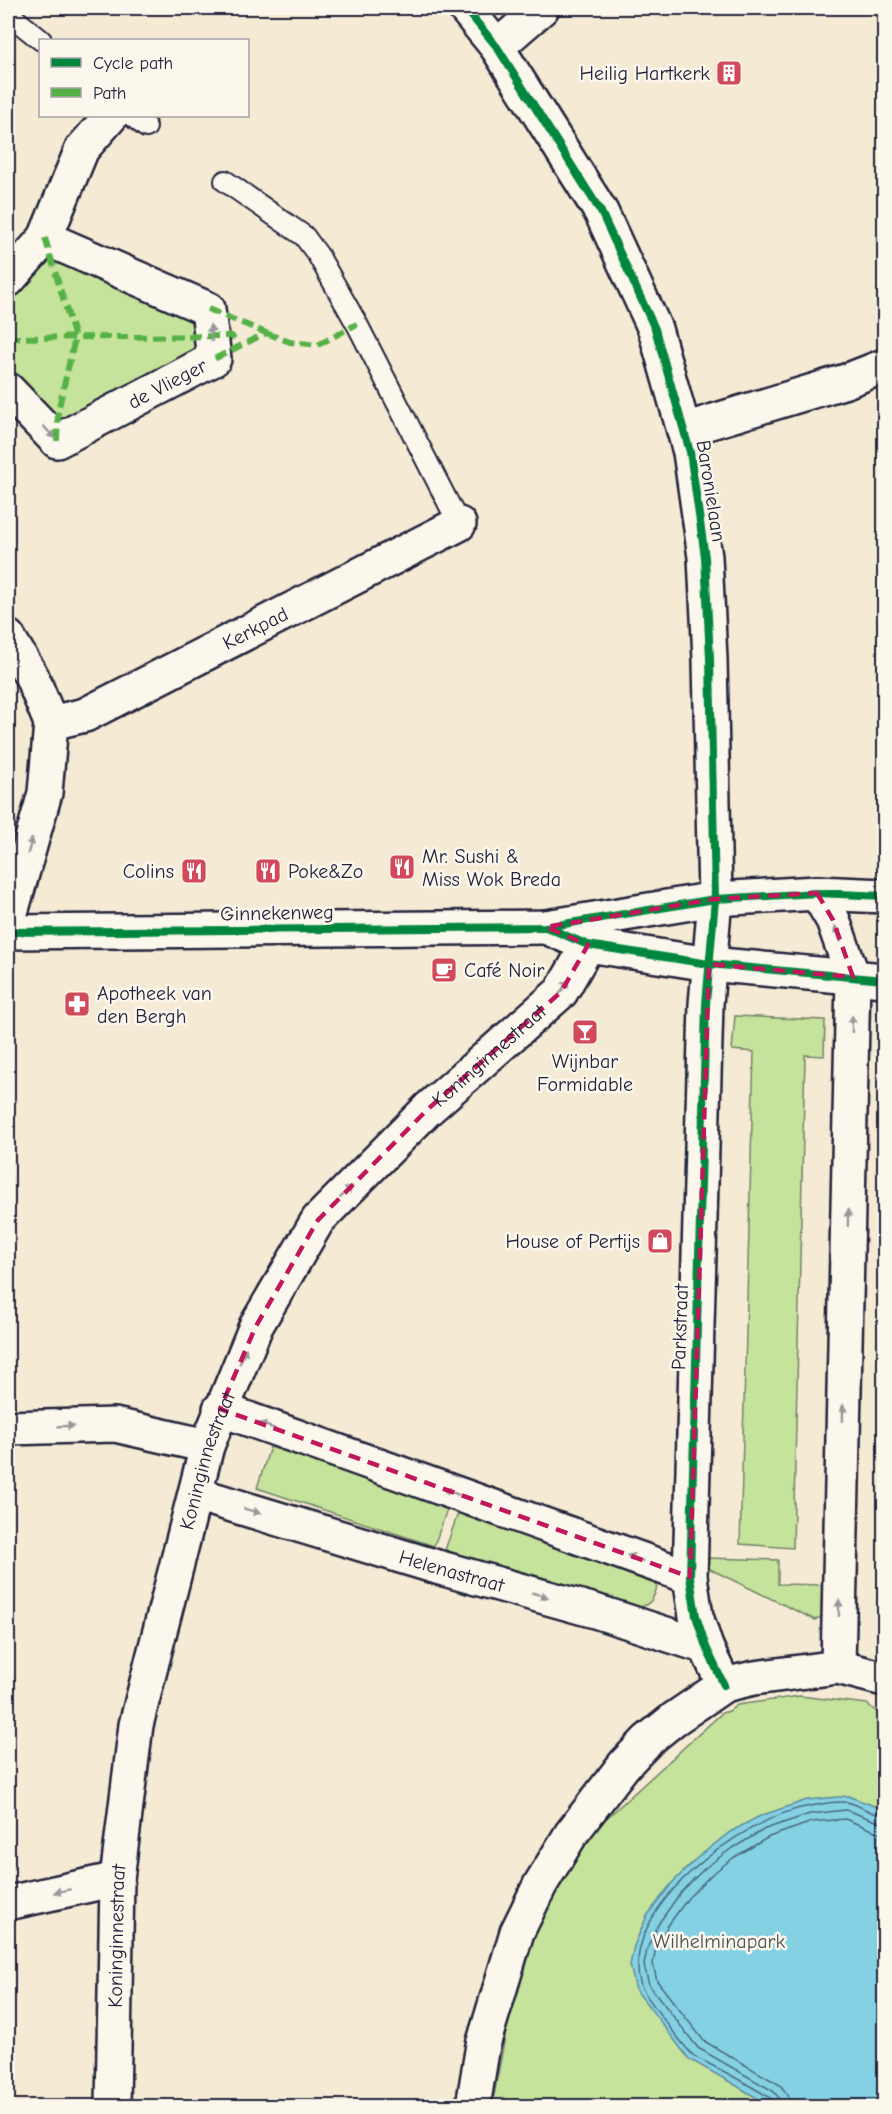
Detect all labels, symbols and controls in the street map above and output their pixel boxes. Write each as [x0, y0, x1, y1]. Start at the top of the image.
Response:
legend [39, 39, 249, 117]
text: Cycle path [93, 53, 173, 74]
building icon: Heilig Hartkerk [714, 58, 744, 88]
place label: Heilig Hartkerk [579, 62, 710, 85]
text: Path [93, 83, 126, 104]
one-way arrow [206, 323, 216, 342]
street label: de Vlieger [124, 353, 210, 413]
one-way arrow [41, 424, 55, 438]
street label: Baronielaan [692, 439, 730, 543]
street label: Kerkpad [219, 602, 292, 654]
one-way arrow [26, 837, 35, 855]
place label: Mr. Sushi & Miss Wok Breda [422, 845, 561, 891]
restaurant icon: Mr. Sushi & Miss Wok Breda [387, 852, 417, 882]
restaurant icon: Colins [179, 856, 209, 886]
restaurant icon: Poke&Zo [253, 856, 283, 886]
place label: Colins [123, 860, 174, 883]
place label: Poke&Zo [288, 860, 363, 883]
street label: Ginnekenweg [220, 901, 334, 925]
one-way arrow [832, 925, 842, 943]
cafe icon: Café Noir [429, 955, 459, 985]
place label: Café Noir [464, 959, 545, 982]
one-way arrow [558, 979, 570, 995]
place label: Apotheek van den Bergh [97, 982, 212, 1028]
pharmacy icon: Apotheek van den Bergh [62, 989, 92, 1019]
street label: Koninginnestraat [427, 998, 552, 1111]
one-way arrow [847, 1014, 857, 1033]
bar icon: Wijnbar Formidable [570, 1017, 600, 1047]
place label: Wijnbar Formidable [537, 1050, 633, 1096]
one-way arrow [338, 1185, 352, 1199]
one-way arrow [843, 1209, 852, 1228]
shop icon: House of Pertijs [645, 1226, 675, 1256]
place label: House of Pertijs [505, 1230, 640, 1253]
street label: Parkstraat [667, 1282, 693, 1371]
one-way arrow [238, 1346, 248, 1364]
street label: Koninginnestraat [175, 1387, 240, 1532]
one-way arrow [839, 1404, 848, 1423]
one-way arrow [56, 1421, 75, 1431]
one-way arrow [258, 1421, 276, 1431]
one-way arrow [442, 1487, 460, 1496]
one-way arrow [243, 1507, 261, 1516]
street label: Helenastraat [396, 1545, 508, 1597]
one-way arrow [626, 1552, 644, 1562]
one-way arrow [531, 1591, 549, 1601]
one-way arrow [835, 1599, 844, 1618]
street label: Koninginnestraat [103, 1862, 130, 2008]
one-way arrow [53, 1886, 71, 1896]
park label: Wilhelminapark [653, 1930, 786, 1953]

